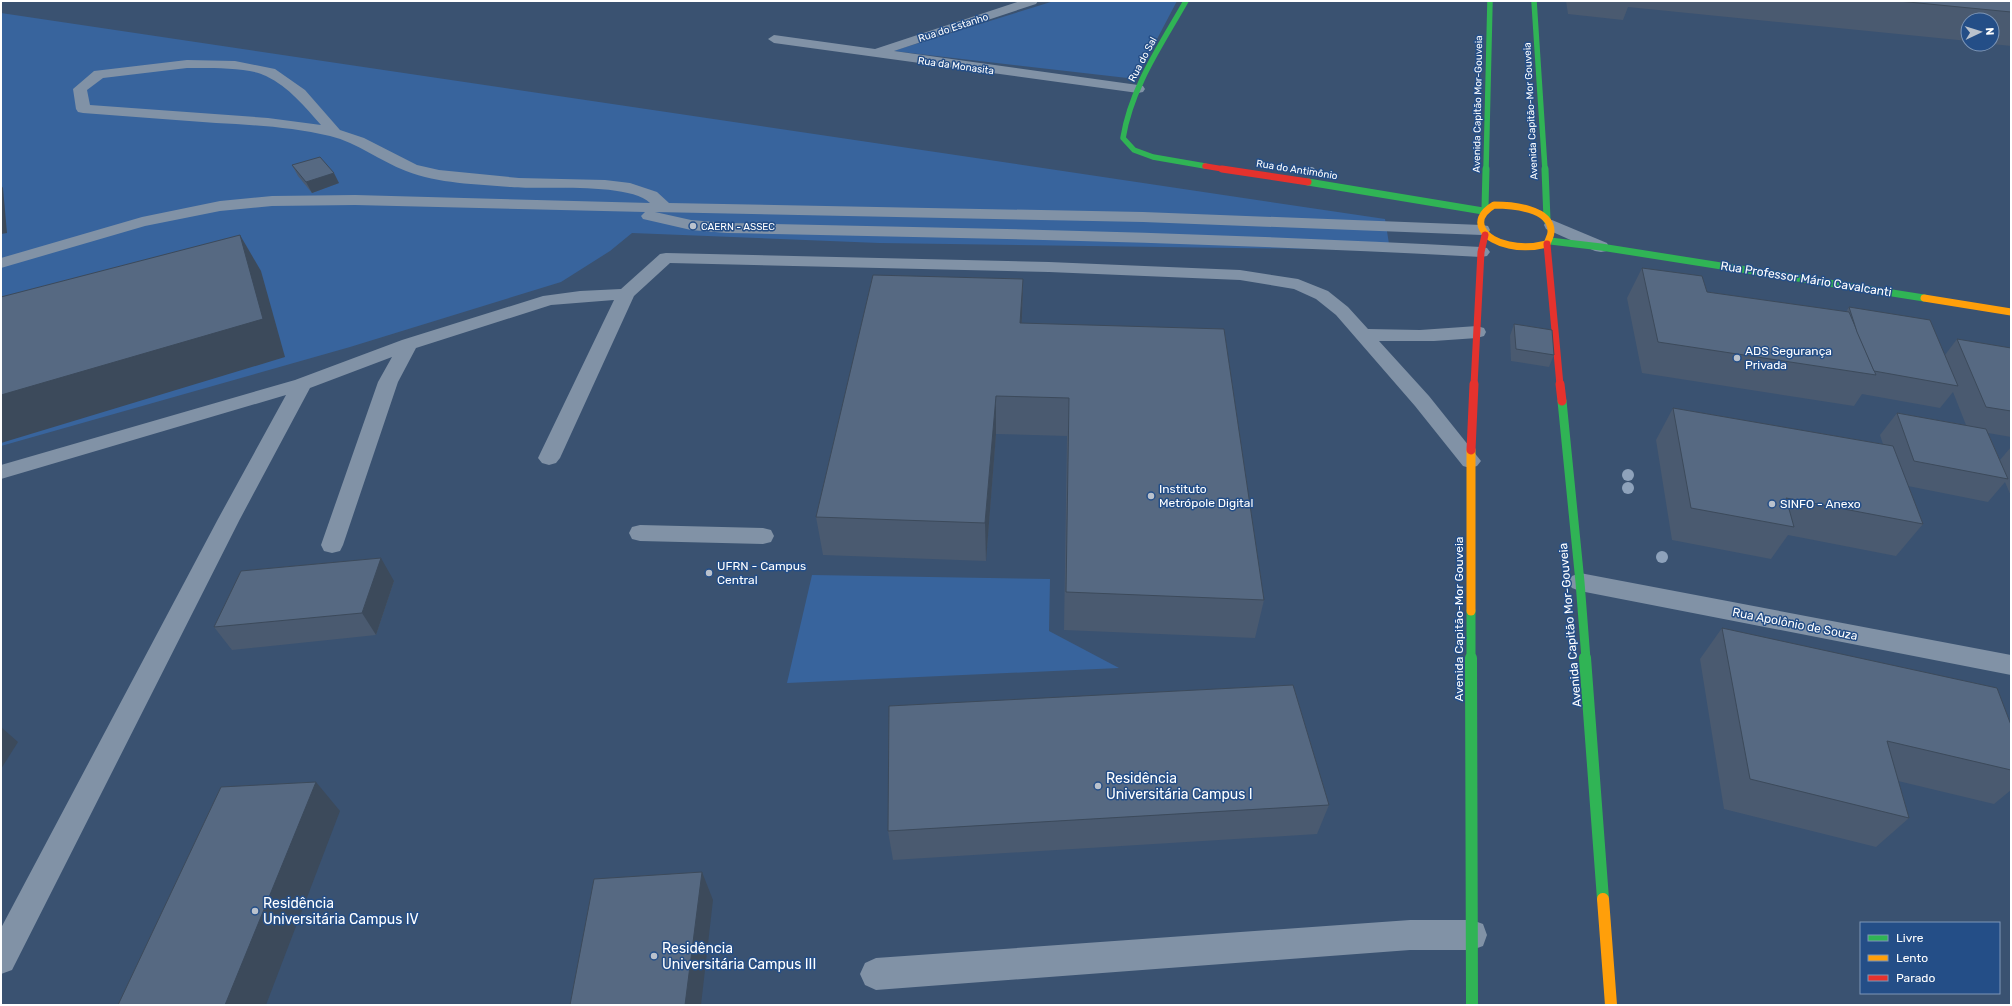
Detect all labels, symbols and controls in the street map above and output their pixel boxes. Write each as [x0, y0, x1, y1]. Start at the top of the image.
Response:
street label: Rua do Estanho [917, 11, 990, 45]
north arrow [1960, 12, 2000, 52]
text: N [1983, 27, 1996, 36]
street label: Rua do Sal [1126, 35, 1160, 84]
street label: Avenida Capitão Mor-Gouveia [1471, 35, 1485, 173]
street label: Avenida Capitão-Mor Gouveia [1521, 42, 1541, 180]
street label: Rua da Monasita [917, 55, 995, 77]
street label: Rua do Antimônio [1255, 158, 1339, 182]
marker: CAERN - ASSEC [688, 221, 698, 231]
place label: CAERN - ASSEC [701, 221, 775, 233]
street label: Rua Professor Mário Cavalcanti [1719, 259, 1893, 299]
place label: ADS Segurança Privada [1745, 344, 1832, 372]
marker: ADS Segurança Privada [1732, 353, 1742, 363]
place label: Instituto Metrópole Digital [1159, 482, 1253, 510]
marker: Instituto Metrópole Digital [1146, 491, 1156, 501]
place label: SINFO - Anexo [1780, 497, 1861, 511]
marker: SINFO - Anexo [1767, 499, 1777, 509]
street label: Avenida Capitão-Mor Gouveia [1452, 537, 1466, 701]
street label: Avenida Capitão Mor-Gouveia [1556, 542, 1584, 708]
place label: UFRN - Campus Central [717, 559, 806, 587]
marker: UFRN - Campus Central [704, 568, 714, 578]
street label: Rua Apolônio de Souza [1731, 605, 1859, 643]
place label: Residência Universitária Campus I [1106, 770, 1253, 803]
marker: Residência Universitária Campus I [1093, 781, 1103, 791]
place label: Residência Universitária Campus IV [263, 895, 419, 928]
marker: Residência Universitária Campus IV [250, 906, 260, 916]
legend [1860, 922, 2000, 994]
text: Livre [1896, 931, 1924, 945]
place label: Residência Universitária Campus III [662, 940, 816, 973]
marker: Residência Universitária Campus III [649, 951, 659, 961]
text: Lento [1896, 951, 1928, 965]
text: Parado [1896, 971, 1935, 985]

